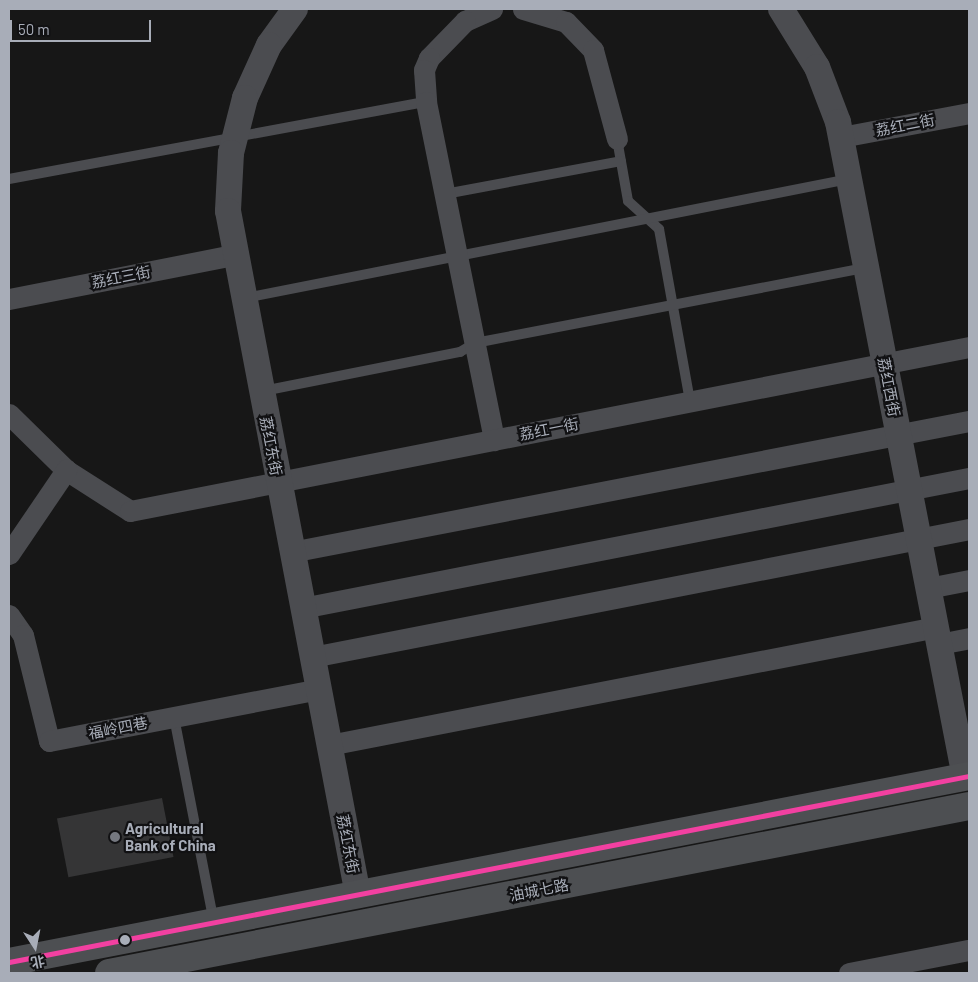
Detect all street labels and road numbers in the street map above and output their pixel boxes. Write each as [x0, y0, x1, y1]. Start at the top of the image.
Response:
street label: 荔红二街 [874, 110, 936, 140]
street label: 荔红三街 [90, 262, 152, 292]
street label: 荔红西街 [874, 356, 904, 418]
street label: 荔红一街 [518, 414, 580, 444]
street label: 荔红东街 [256, 415, 286, 477]
street label: 福岭四巷 [87, 713, 149, 743]
street label: 荔红东街 [333, 813, 363, 875]
street label: 油城七路 [508, 875, 570, 905]

